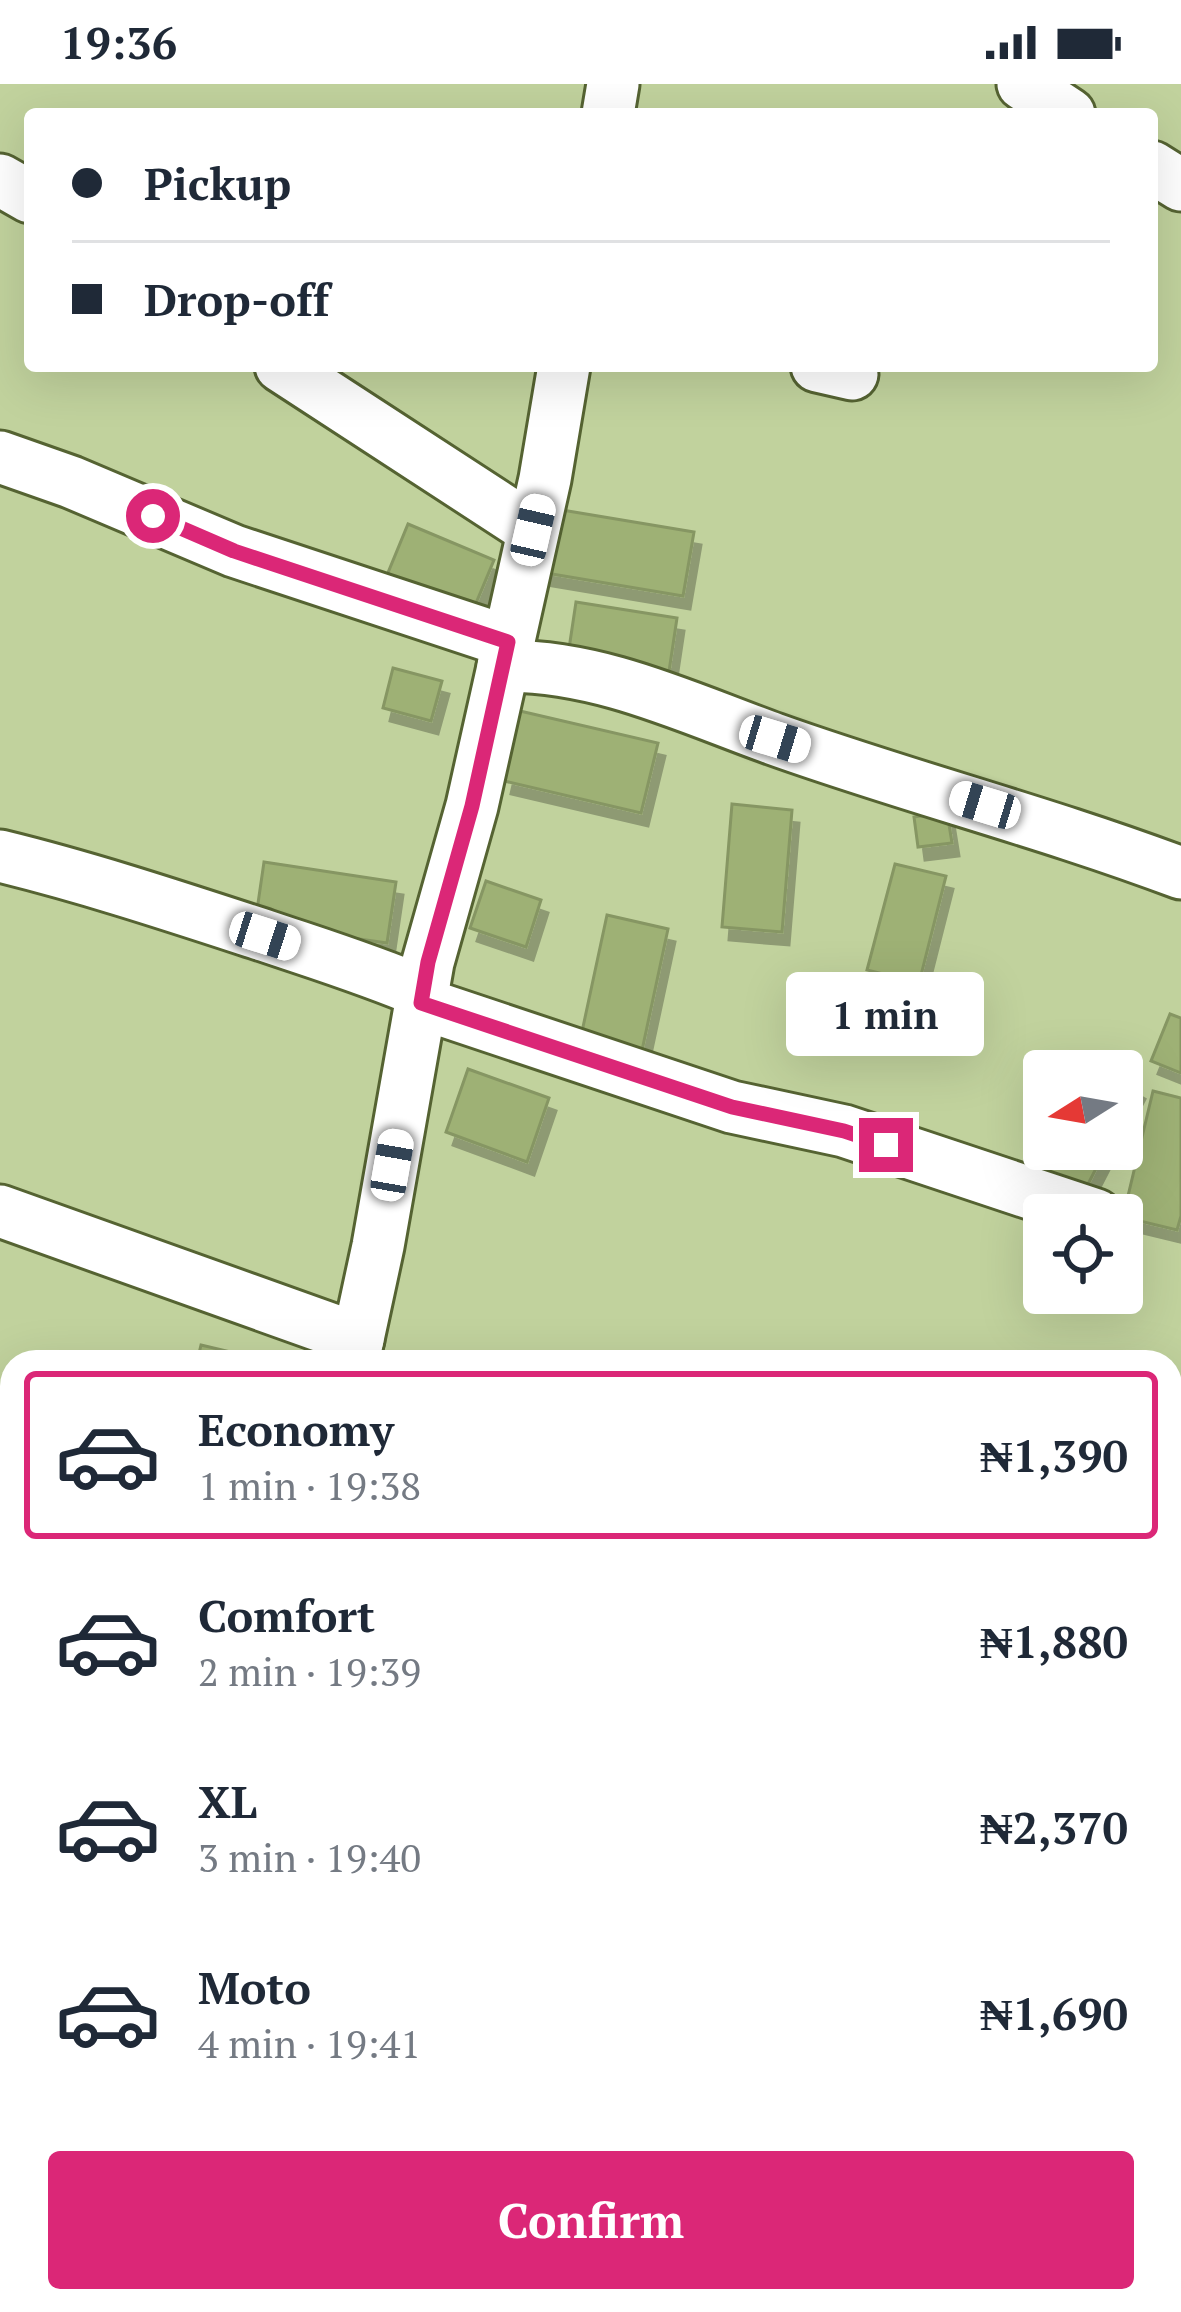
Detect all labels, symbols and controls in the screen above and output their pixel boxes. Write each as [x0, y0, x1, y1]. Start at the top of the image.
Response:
text: 19:36 [60, 12, 177, 72]
text: Pickup [144, 153, 291, 213]
text: Drop-off [144, 269, 330, 329]
route start [126, 489, 180, 543]
car [507, 491, 559, 569]
car [735, 711, 815, 767]
car [945, 777, 1025, 833]
car [225, 908, 305, 964]
callout: 1 min [787, 971, 985, 1055]
text: 1 min [832, 988, 938, 1040]
north arrow [1023, 1050, 1143, 1170]
map controls [1023, 1050, 1143, 1314]
route end [859, 1118, 913, 1172]
car [368, 1126, 416, 1204]
button: locate [1023, 1194, 1143, 1314]
text: Economy [198, 1399, 394, 1459]
icon: car [54, 1401, 162, 1509]
text: ₦1,390 [980, 1425, 1128, 1485]
text: 1 min · 19:38 [198, 1459, 421, 1511]
text: Comfort [198, 1585, 375, 1645]
icon: car [54, 1587, 162, 1695]
text: ₦1,880 [980, 1611, 1128, 1671]
text: 2 min · 19:39 [198, 1645, 421, 1697]
text: XL [198, 1771, 257, 1831]
icon: car [54, 1773, 162, 1881]
text: ₦2,370 [980, 1797, 1128, 1857]
text: 3 min · 19:40 [198, 1831, 421, 1883]
text: Moto [198, 1957, 311, 2017]
icon: car [54, 1959, 162, 2067]
text: ₦1,690 [980, 1983, 1128, 2043]
text: 4 min · 19:41 [198, 2017, 421, 2069]
button: Confirm [48, 2151, 1134, 2289]

